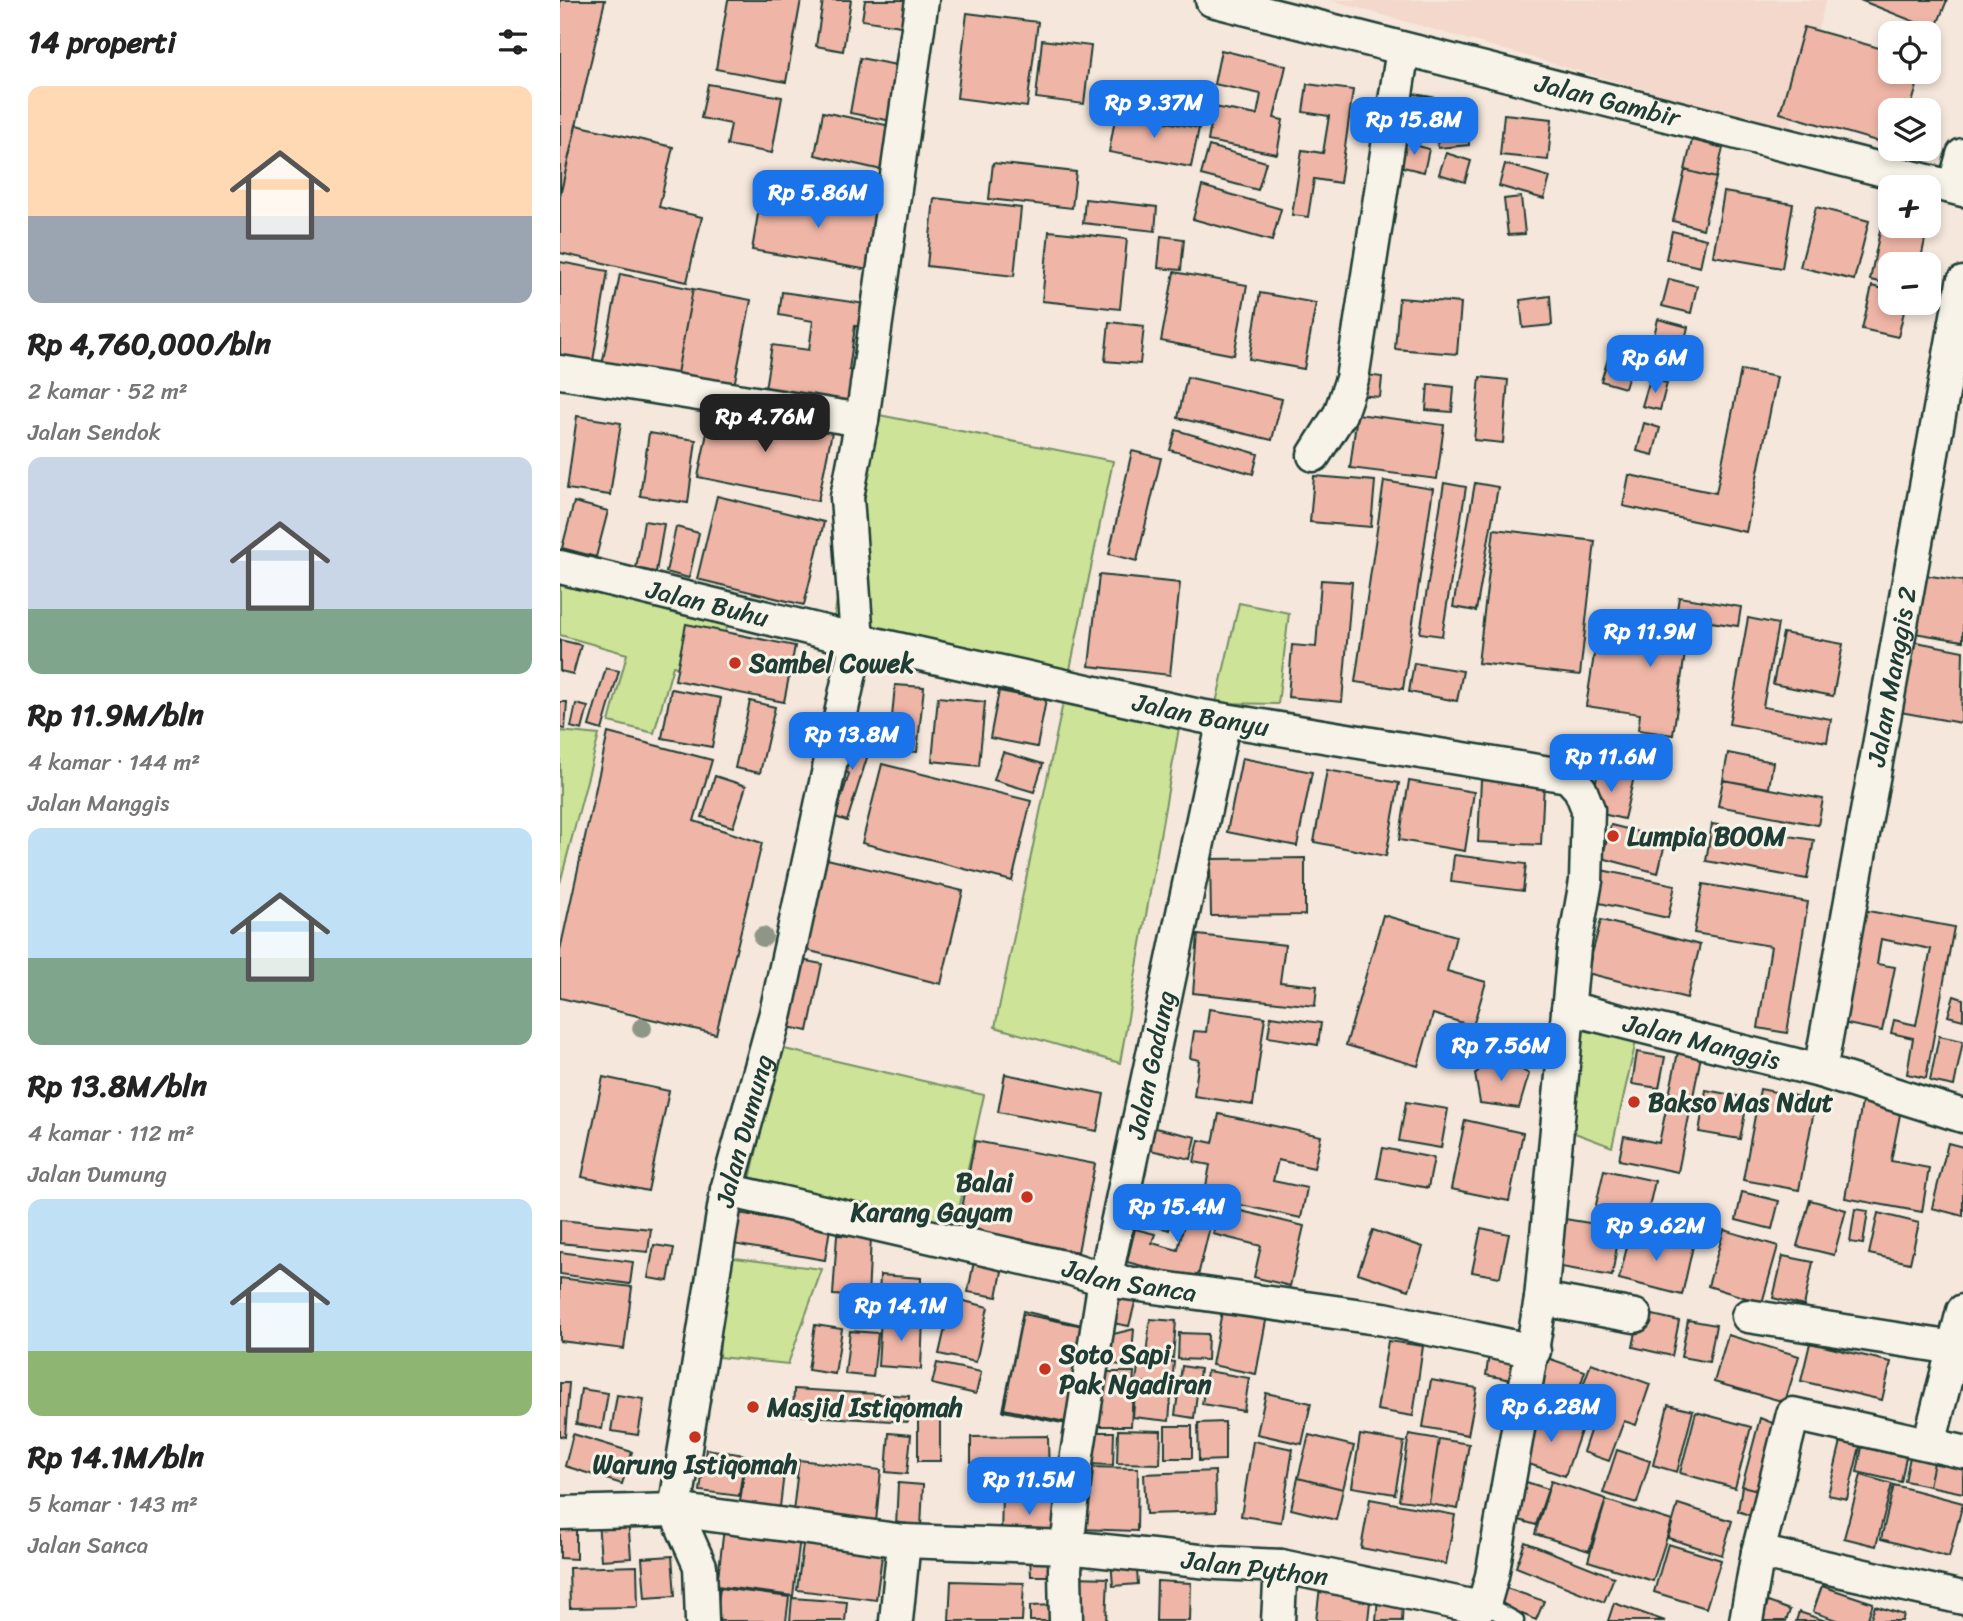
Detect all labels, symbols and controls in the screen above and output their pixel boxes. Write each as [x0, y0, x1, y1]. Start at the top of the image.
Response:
text: 14 properti [28, 15, 176, 69]
map controls [1878, 21, 1941, 315]
button: locate [1878, 21, 1941, 84]
icon: filters [494, 23, 532, 61]
street label: Jalan Gambir [1529, 59, 1686, 141]
pin: Rp 9.37M [1082, 80, 1226, 140]
text: Rp 9.37M [1105, 82, 1203, 123]
pin: Rp 15.8M [1342, 97, 1486, 157]
button: layers [1878, 98, 1941, 161]
text: Rp 15.8M [1366, 99, 1462, 140]
icon: home [217, 132, 343, 258]
pin: Rp 5.86M [746, 170, 890, 230]
text: Rp 5.86M [769, 172, 867, 213]
button: + [1878, 175, 1941, 238]
button: − [1878, 252, 1941, 315]
text: Rp 4,760,000/bln [28, 317, 271, 371]
pin: Rp 6M [1606, 336, 1704, 395]
text: Rp 6M [1623, 337, 1687, 378]
text: 2 kamar · 52 m² [28, 371, 188, 412]
pin: Rp 4.76M [693, 394, 837, 454]
text: Rp 4.76M [716, 396, 814, 437]
text: Jalan Sendok [28, 412, 161, 453]
icon: home [217, 503, 343, 629]
street label: Jalan Buhu [641, 566, 774, 641]
street label: Jalan Manggis 2 [1853, 583, 1930, 771]
pin: Rp 11.9M [1578, 610, 1722, 669]
text: Rp 11.9M [1604, 611, 1696, 652]
place label: Sambel Cowek [748, 640, 914, 686]
marker: Sambel Cowek [727, 655, 743, 671]
street label: Jalan Banyu [1128, 679, 1273, 750]
text: Rp 11.9M/bln [28, 688, 204, 742]
pin: Rp 13.8M [780, 712, 924, 772]
text: Rp 13.8M [805, 714, 899, 755]
pin: Rp 11.6M [1539, 734, 1683, 794]
text: Rp 11.6M [1566, 736, 1656, 777]
text: 4 kamar · 144 m² [28, 742, 200, 783]
text: Jalan Manggis [28, 783, 170, 824]
place label: Lumpia BOOM [1627, 813, 1787, 859]
marker: Lumpia BOOM [1605, 828, 1621, 844]
icon: home [217, 874, 343, 1000]
street label: Jalan Gadung [1112, 986, 1189, 1144]
street label: Jalan Manggis [1618, 999, 1785, 1083]
pin: Rp 7.56M [1429, 1024, 1573, 1083]
text: Rp 7.56M [1452, 1025, 1550, 1066]
street label: Jalan Dumung [701, 1049, 787, 1212]
text: Rp 13.8M/bln [28, 1059, 207, 1113]
place label: Bakso Mas Ndut [1648, 1079, 1834, 1125]
marker: Bakso Mas Ndut [1626, 1094, 1642, 1110]
text: 4 kamar · 112 m² [28, 1113, 195, 1154]
text: Jalan Dumung [28, 1154, 167, 1195]
place label: Balai Karang Gayam [850, 1159, 1015, 1235]
pin: Rp 15.4M [1105, 1184, 1249, 1244]
text: Rp 15.4M [1129, 1186, 1225, 1227]
marker: Balai Karang Gayam [1019, 1189, 1035, 1205]
pin: Rp 9.62M [1584, 1204, 1728, 1263]
text: Rp 9.62M [1607, 1205, 1705, 1246]
street label: Jalan Sanca [1057, 1244, 1200, 1316]
icon: home [217, 1245, 343, 1371]
pin: Rp 14.1M [829, 1284, 973, 1343]
text: Rp 14.1M [855, 1285, 947, 1326]
place label: Soto Sapi Pak Ngadiran [1058, 1331, 1211, 1407]
marker: Soto Sapi Pak Ngadiran [1037, 1361, 1053, 1377]
place label: Masjid Istiqomah [766, 1384, 963, 1430]
pin: Rp 6.28M [1479, 1384, 1623, 1444]
text: Rp 6.28M [1502, 1386, 1600, 1427]
marker: Masjid Istiqomah [745, 1399, 761, 1415]
marker: Warung Istiqomah [687, 1429, 703, 1445]
text: Rp 14.1M/bln [28, 1430, 204, 1484]
place label: Warung Istiqomah [593, 1441, 798, 1487]
pin: Rp 11.5M [957, 1458, 1101, 1517]
text: Rp 11.5M [983, 1459, 1075, 1500]
text: 5 kamar · 143 m² [28, 1484, 198, 1525]
text: Jalan Sanca [28, 1525, 148, 1566]
street label: Jalan Python [1178, 1536, 1331, 1600]

